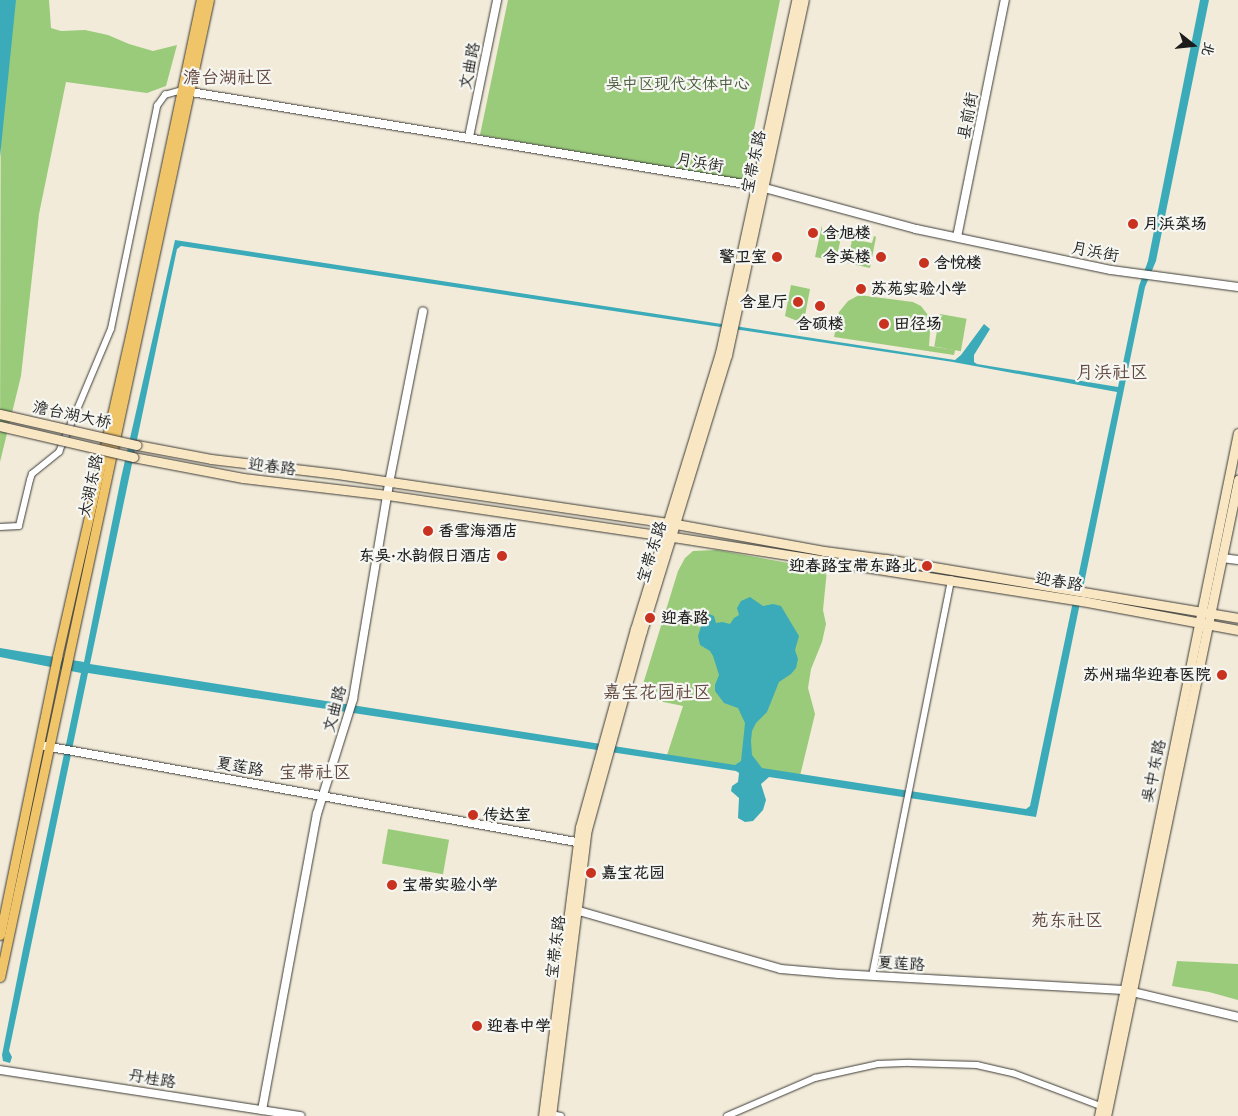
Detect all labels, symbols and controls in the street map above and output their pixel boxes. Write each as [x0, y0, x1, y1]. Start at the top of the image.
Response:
north arrow [1168, 20, 1218, 70]
text: 北 [1198, 40, 1218, 58]
street label: 文曲路 [456, 41, 484, 91]
district label: 澹台湖社区 [183, 67, 273, 89]
park label: 吴中区现代文体中心 [606, 74, 750, 94]
street label: 县前街 [954, 91, 982, 141]
street label: 宝带东路 [738, 129, 770, 195]
street label: 月浜街 [675, 149, 725, 177]
place label: 月浜菜场 [1143, 214, 1207, 234]
marker: 月浜菜场 [1127, 218, 1139, 230]
place label: 含旭楼 [823, 223, 871, 243]
marker: 含旭楼 [807, 227, 819, 239]
street label: 月浜街 [1070, 238, 1120, 266]
place label: 警卫室 [719, 247, 767, 267]
place label: 含英楼 [823, 247, 871, 267]
marker: 警卫室 [771, 251, 783, 263]
marker: 含英楼 [875, 251, 887, 263]
place label: 含悦楼 [934, 253, 982, 273]
marker: 含悦楼 [918, 257, 930, 269]
place label: 苏苑实验小学 [871, 279, 967, 299]
marker: 苏苑实验小学 [855, 283, 867, 295]
place label: 含星厅 [740, 292, 788, 312]
marker: 含星厅 [792, 296, 804, 308]
marker: 含硕楼 [814, 300, 826, 312]
place label: 含硕楼 [796, 314, 844, 334]
place label: 田径场 [894, 314, 942, 334]
marker: 田径场 [878, 318, 890, 330]
district label: 月浜社区 [1076, 362, 1148, 384]
street label: 澹台湖大桥 [31, 397, 113, 433]
street label: 太湖东路 [75, 453, 107, 519]
street label: 迎春路 [247, 455, 297, 479]
street label: 宝带东路 [633, 519, 671, 585]
place label: 香雪海酒店 [438, 521, 518, 541]
marker: 香雪海酒店 [422, 525, 434, 537]
place label: 东吴·水韵假日酒店 [359, 546, 492, 566]
marker: 东吴·水韵假日酒店 [496, 550, 508, 562]
place label: 迎春路宝带东路北 [789, 556, 917, 576]
marker: 迎春路宝带东路北 [921, 560, 933, 572]
street label: 迎春路 [1034, 569, 1084, 595]
place label: 迎春路 [661, 608, 709, 628]
marker: 迎春路 [643, 611, 657, 625]
place label: 苏州瑞华迎春医院 [1083, 665, 1211, 685]
marker: 苏州瑞华迎春医院 [1215, 668, 1229, 682]
district label: 嘉宝花园社区 [603, 682, 711, 704]
street label: 文曲路 [320, 683, 350, 735]
street label: 吴中东路 [1138, 738, 1170, 804]
street label: 夏莲路 [215, 753, 265, 781]
district label: 宝带社区 [279, 762, 351, 784]
place label: 传达室 [483, 805, 531, 825]
marker: 传达室 [467, 809, 479, 821]
place label: 嘉宝花园 [601, 863, 665, 883]
marker: 嘉宝花园 [585, 867, 597, 879]
place label: 宝带实验小学 [402, 875, 498, 895]
marker: 宝带实验小学 [386, 879, 398, 891]
district label: 苑东社区 [1031, 910, 1103, 932]
street label: 宝带东路 [543, 914, 569, 980]
street label: 夏莲路 [877, 953, 925, 975]
place label: 迎春中学 [487, 1016, 551, 1036]
marker: 迎春中学 [471, 1020, 483, 1032]
street label: 丹桂路 [127, 1066, 177, 1092]

